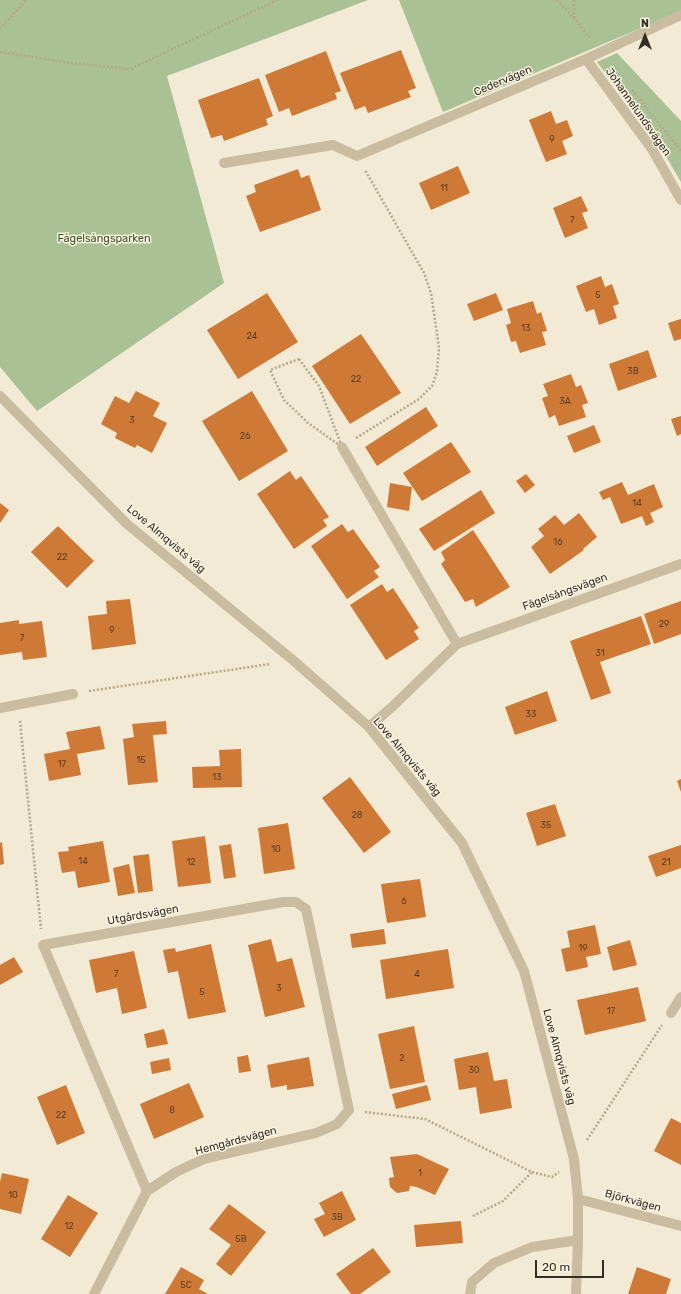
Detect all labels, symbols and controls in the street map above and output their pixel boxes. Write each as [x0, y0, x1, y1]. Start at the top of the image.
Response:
north arrow [625, 16, 665, 56]
text: N [641, 17, 649, 30]
street label: Cedervägen [472, 63, 534, 99]
street label: Johannelundsvägen [603, 65, 673, 159]
house number: 9 [549, 134, 555, 144]
house number: 11 [440, 183, 448, 193]
house number: 7 [570, 215, 574, 225]
park label: Fågelsångsparken [57, 232, 151, 246]
house number: 5 [595, 290, 601, 300]
house number: 13 [521, 323, 531, 333]
house number: 24 [247, 331, 257, 341]
house number: 3B [627, 366, 639, 376]
house number: 22 [351, 374, 361, 384]
house number: 3A [559, 396, 571, 406]
house number: 3 [129, 415, 135, 425]
house number: 26 [240, 431, 250, 441]
house number: 14 [632, 498, 642, 508]
street label: Love Almqvists väg [124, 502, 208, 576]
house number: 16 [553, 537, 563, 547]
house number: 22 [57, 552, 67, 562]
street label: Fågelsångsvägen [521, 571, 609, 613]
house number: 29 [659, 619, 669, 629]
house number: 9 [109, 625, 115, 635]
house number: 7 [20, 633, 24, 643]
house number: 31 [595, 648, 605, 658]
house number: 33 [526, 709, 536, 719]
street label: Love Almqvists väg [370, 715, 444, 799]
house number: 15 [136, 755, 146, 765]
house number: 17 [58, 759, 66, 769]
house number: 13 [212, 772, 222, 782]
house number: 28 [351, 810, 363, 820]
house number: 35 [541, 820, 551, 830]
house number: 10 [271, 844, 281, 854]
house number: 14 [78, 856, 88, 866]
house number: 12 [186, 857, 196, 867]
house number: 21 [661, 857, 671, 867]
house number: 6 [401, 896, 407, 906]
street label: Utgårdsvägen [106, 902, 180, 928]
house number: 19 [578, 943, 588, 953]
house number: 7 [114, 969, 118, 979]
house number: 4 [414, 969, 420, 979]
house number: 3 [276, 983, 282, 993]
house number: 5 [199, 987, 205, 997]
house number: 17 [607, 1006, 615, 1016]
street label: Love Almqvists väg [540, 1008, 578, 1106]
house number: 2 [399, 1053, 405, 1063]
house number: 30 [468, 1065, 480, 1075]
house number: 8 [169, 1105, 175, 1115]
house number: 22 [56, 1110, 66, 1120]
street label: Hemgårdsvägen [194, 1124, 278, 1158]
house number: 1 [418, 1168, 422, 1178]
street label: Björkvägen [603, 1187, 663, 1215]
house number: 10 [8, 1190, 18, 1200]
house number: 3B [331, 1212, 343, 1222]
house number: 12 [64, 1221, 74, 1231]
house number: 5B [235, 1234, 247, 1244]
scale bar [537, 1252, 606, 1278]
text: 20 m [542, 1260, 570, 1274]
house number: 5C [180, 1280, 192, 1290]

